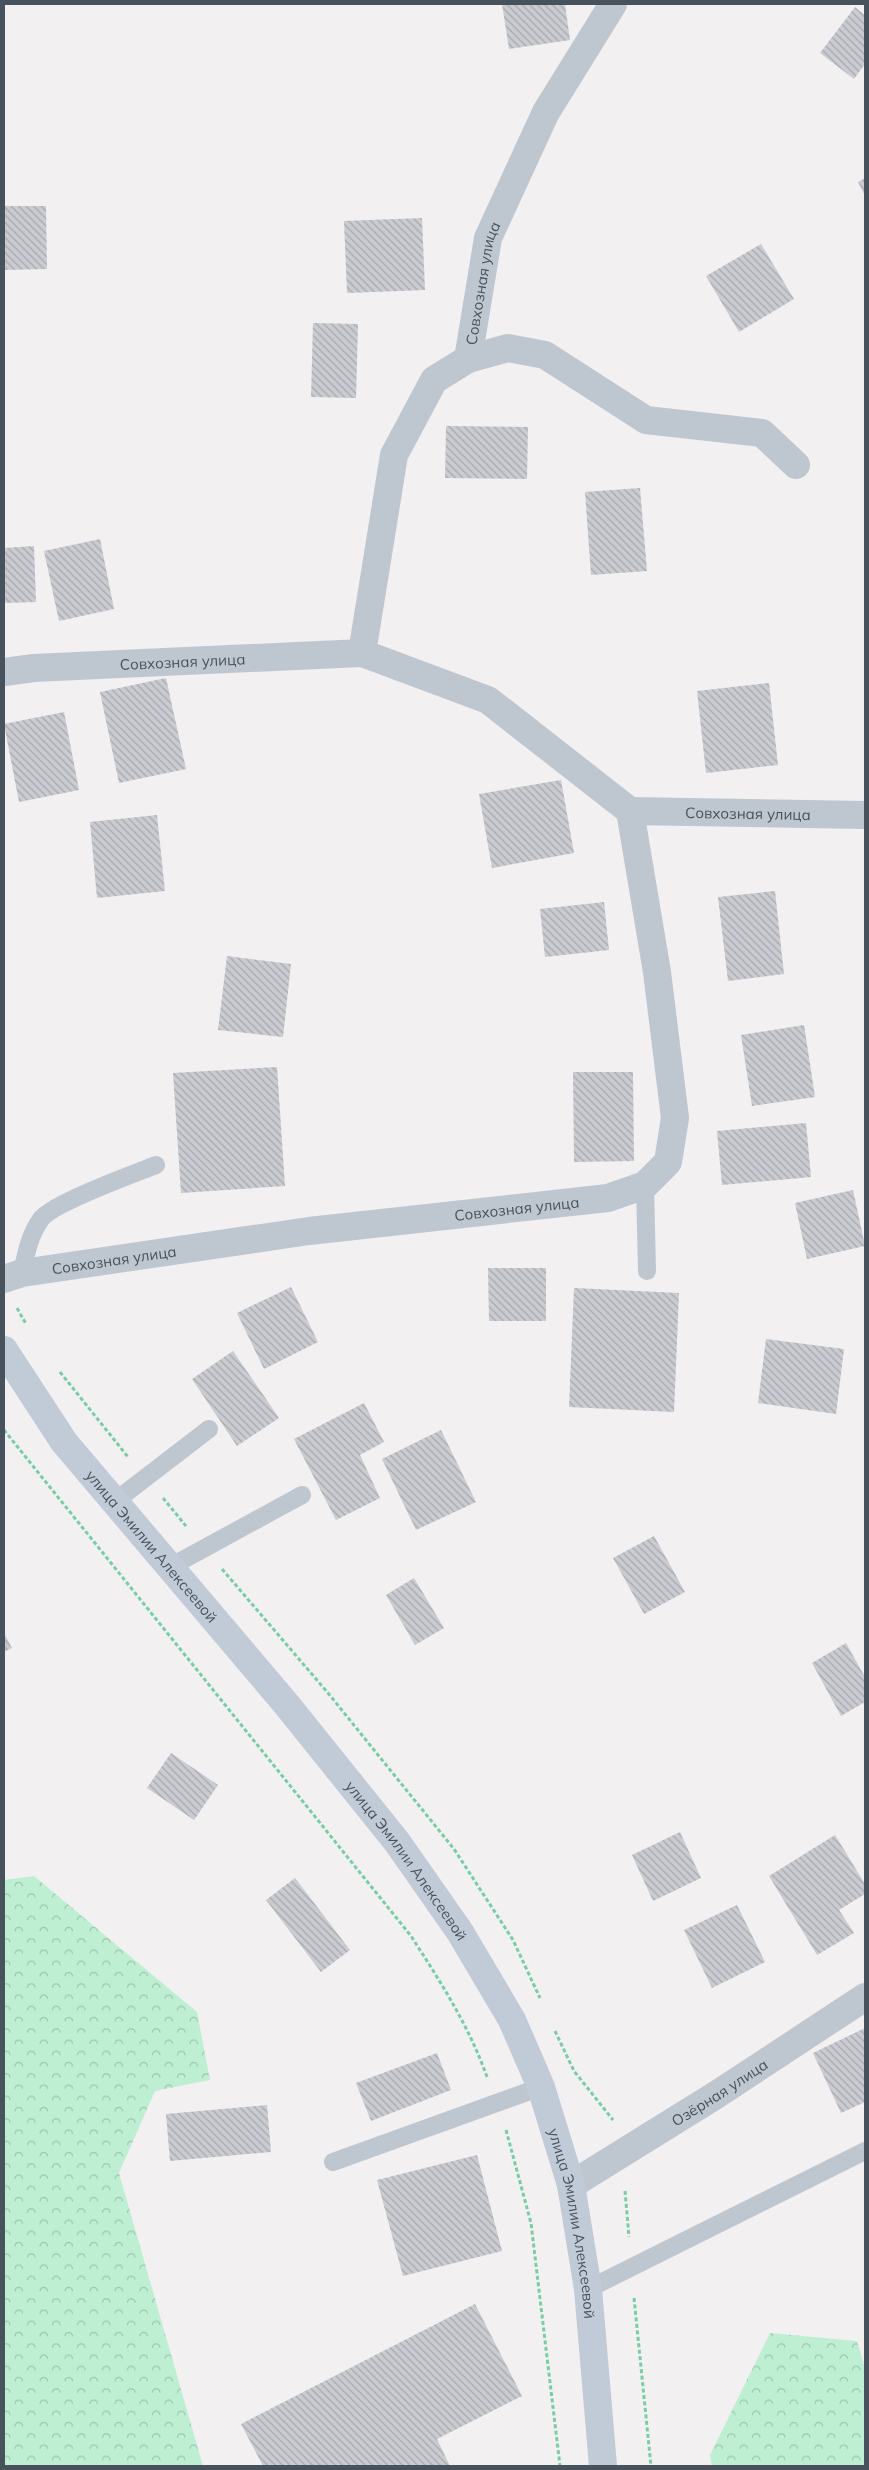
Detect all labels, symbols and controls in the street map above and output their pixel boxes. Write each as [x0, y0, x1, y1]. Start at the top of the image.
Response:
street label: Совхозная улица [461, 218, 504, 346]
street label: Совхозная улица [119, 649, 246, 674]
street label: Совхозная улица [685, 802, 811, 824]
street label: Совхозная улица [453, 1192, 580, 1224]
street label: Совхозная улица [51, 1241, 178, 1278]
street label: улица Эмилии Алексеевой [82, 1466, 222, 1626]
street label: улица Эмилии Алексеевой [342, 1776, 472, 1944]
street label: Озёрная улица [668, 2054, 771, 2130]
street label: улица Эмилии Алексеевой [545, 2126, 600, 2319]

